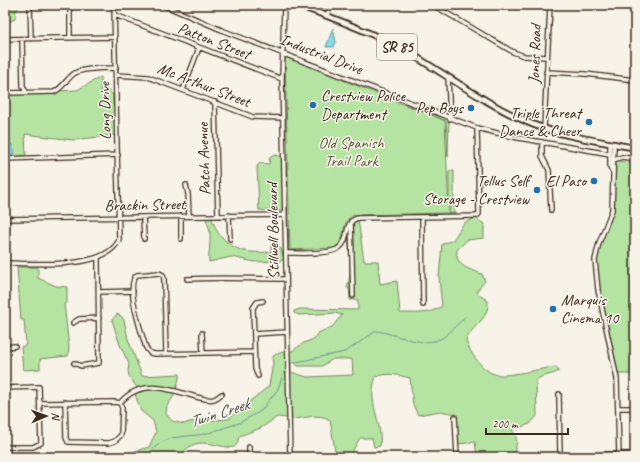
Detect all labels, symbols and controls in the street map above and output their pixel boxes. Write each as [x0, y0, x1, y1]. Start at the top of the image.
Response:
street label: Patton Street [175, 18, 256, 65]
street label: Jones Road [524, 21, 546, 85]
street label: Industrial Drive [277, 29, 367, 80]
road number: SR 85 [377, 34, 417, 60]
street label: Mc Arthur Street [155, 58, 255, 112]
street label: Long Drive [94, 80, 116, 140]
place label: Crestview Police Department [321, 86, 407, 124]
place label: Pep Boys [416, 98, 465, 118]
marker: Crestview Police Department [308, 100, 318, 110]
marker: Pep Boys [466, 103, 476, 113]
place label: Triple Threat Dance & Cheer [499, 103, 584, 141]
marker: Triple Threat Dance & Cheer [584, 117, 594, 127]
street label: Patch Avenue [193, 121, 215, 196]
park label: Old Spanish Trail Park [319, 133, 384, 171]
place label: Tellus Self Storage - Crestview [423, 171, 532, 209]
place label: El Paso [546, 171, 588, 191]
marker: El Paso [589, 176, 599, 186]
street label: Stillwell Boulevard [262, 180, 284, 279]
marker: Tellus Self Storage - Crestview [532, 185, 542, 195]
street label: Brackin Street [104, 194, 187, 216]
place label: Marquis Cinema 10 [561, 290, 620, 328]
marker: Marquis Cinema 10 [548, 304, 558, 314]
water label: Twin Creek [186, 393, 254, 432]
north arrow [26, 396, 66, 436]
scale bar [486, 410, 568, 436]
text: N [49, 412, 63, 421]
text: 200 m [492, 416, 519, 432]

